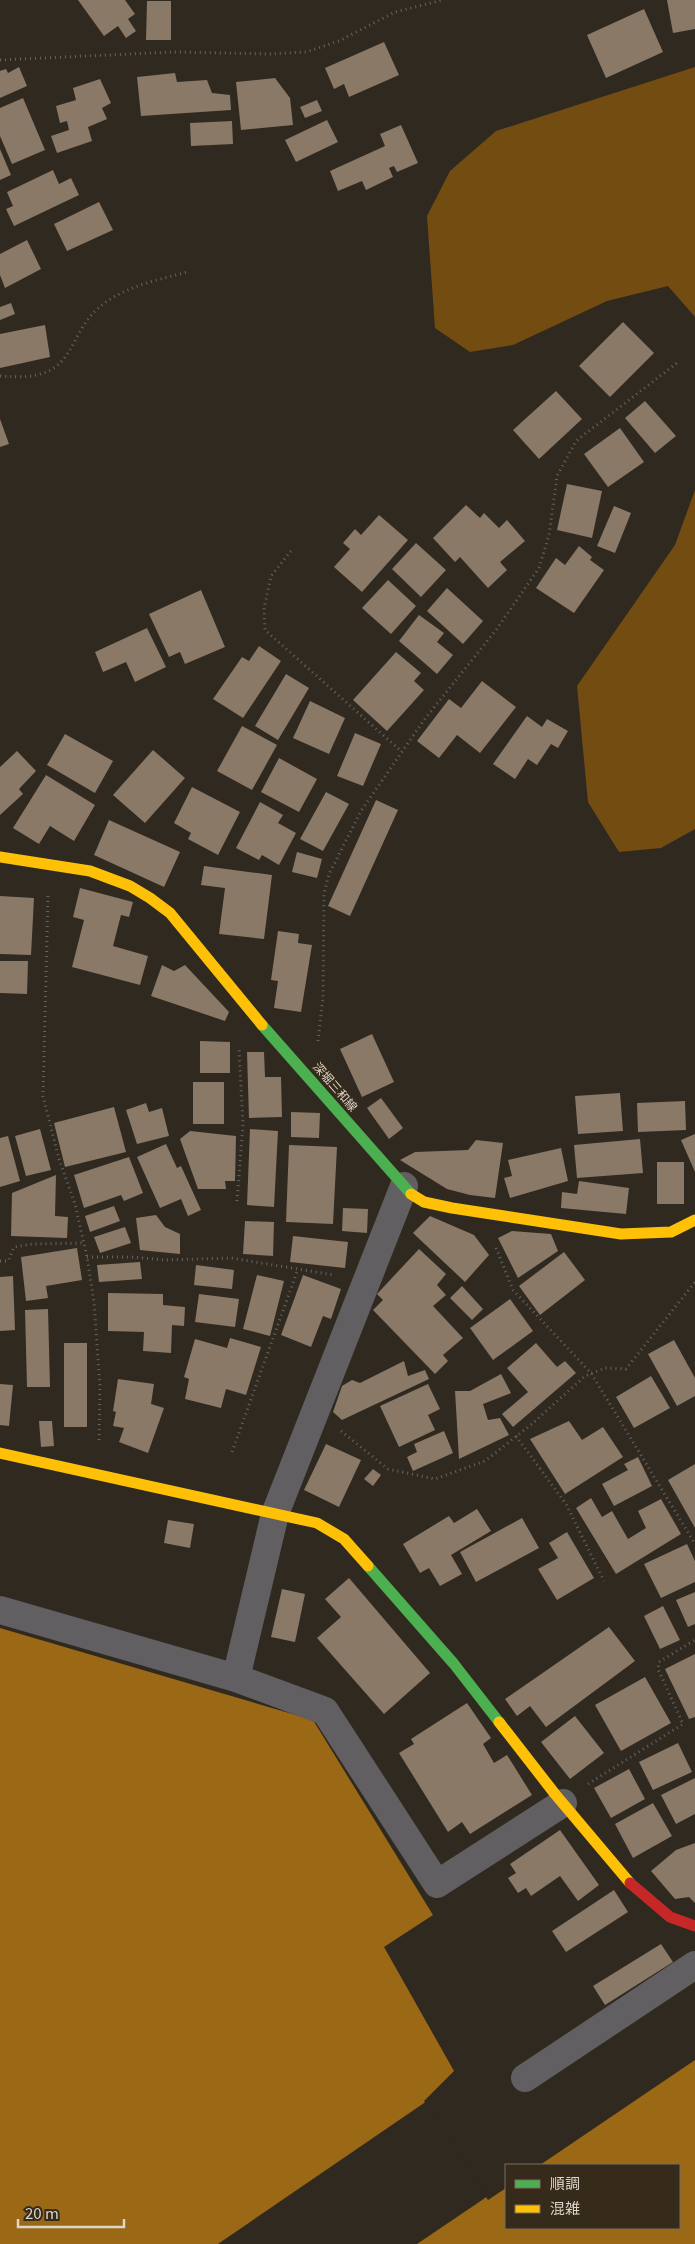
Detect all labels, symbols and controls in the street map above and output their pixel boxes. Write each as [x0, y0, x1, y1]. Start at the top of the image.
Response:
street label: 深堀三和線 [310, 1058, 362, 1114]
legend [505, 2164, 680, 2229]
text: 順調 [550, 2172, 580, 2193]
scale bar [18, 2196, 124, 2228]
text: 混雑 [550, 2197, 580, 2218]
text: 20 m [25, 2202, 59, 2223]

